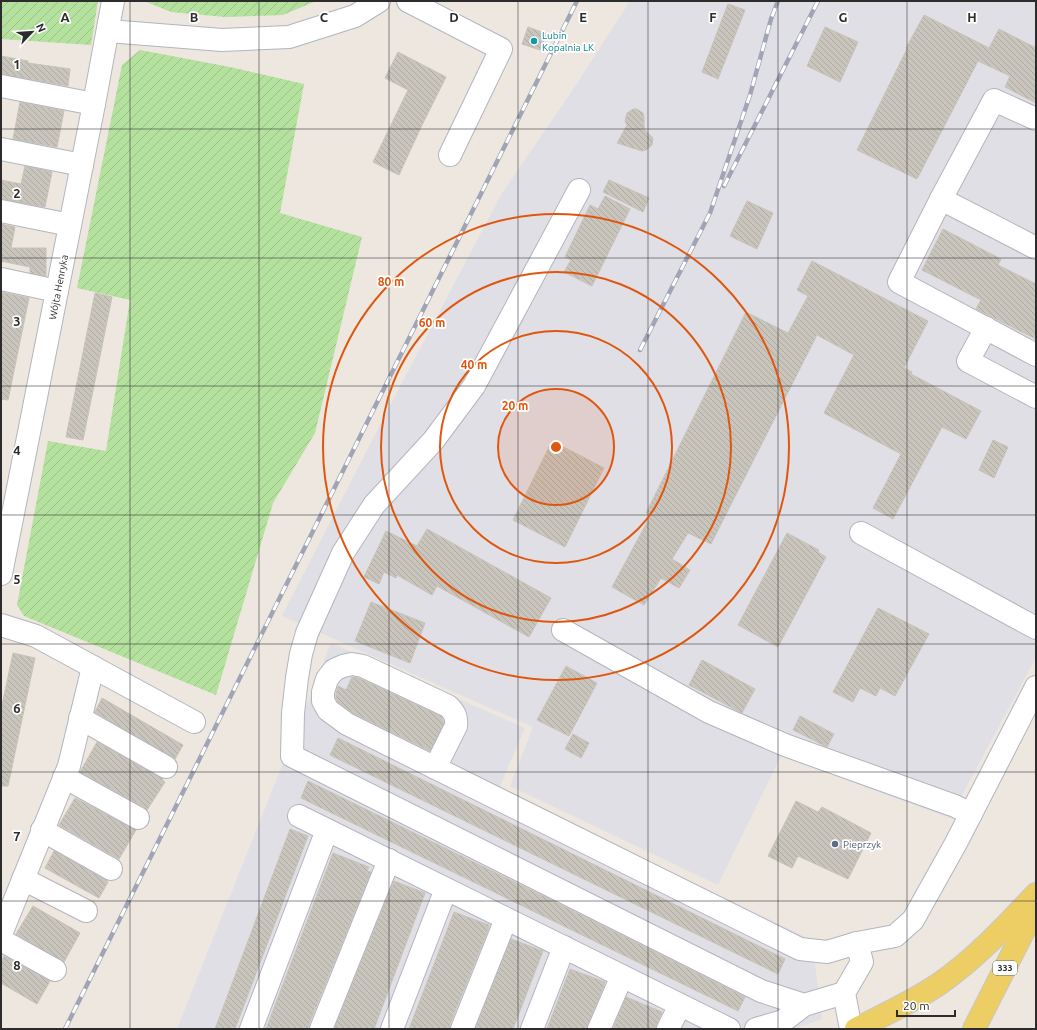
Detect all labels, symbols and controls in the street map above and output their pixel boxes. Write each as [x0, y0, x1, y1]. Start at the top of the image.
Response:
text: A [60, 10, 70, 24]
text: B [190, 10, 199, 24]
text: C [320, 10, 329, 24]
text: D [449, 10, 459, 24]
text: E [579, 10, 587, 24]
text: F [709, 10, 717, 24]
text: G [839, 10, 848, 24]
text: H [967, 10, 977, 24]
north arrow [12, 12, 52, 52]
text: N [34, 22, 48, 34]
place label: Lubin Kopalnia LK [542, 30, 594, 53]
marker: Lubin Kopalnia LK [529, 36, 539, 46]
text: 1 [13, 57, 21, 71]
text: 2 [13, 186, 21, 200]
street label: Wójta Henryka [47, 254, 70, 321]
text: 80 m [378, 275, 404, 288]
text: 3 [13, 314, 21, 328]
text: 60 m [419, 316, 445, 329]
text: 40 m [461, 358, 487, 371]
text: 20 m [502, 399, 528, 412]
centre of rings [549, 440, 563, 454]
text: 4 [13, 443, 21, 457]
text: 5 [13, 572, 21, 586]
text: 6 [13, 701, 21, 715]
text: 7 [13, 829, 21, 843]
marker: Pieprzyk [830, 839, 840, 849]
place label: Pieprzyk [843, 839, 881, 850]
text: 8 [13, 958, 21, 972]
road number: 333 [993, 961, 1017, 975]
scale bar [897, 992, 955, 1018]
text: 20 m [903, 999, 930, 1012]

